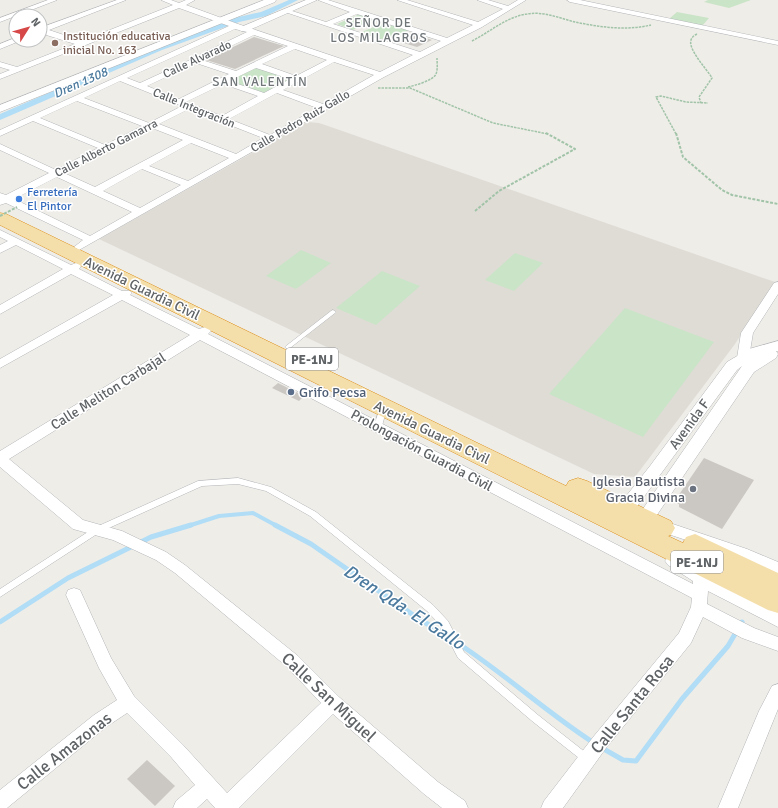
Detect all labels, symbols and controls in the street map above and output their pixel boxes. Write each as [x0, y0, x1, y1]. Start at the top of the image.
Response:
north arrow [8, 8, 48, 48]
text: N [28, 15, 43, 29]
district label: SEÑOR DE LOS MILAGROS [330, 15, 428, 46]
place label: Institución educativa inicial No. 163 [63, 29, 170, 58]
street label: Calle Alvarado [161, 37, 234, 82]
marker: Institución educativa inicial No. 163 [50, 38, 60, 48]
water label: Dren 1308 [51, 64, 111, 102]
district label: SAN VALENTÍN [212, 74, 308, 90]
street label: Calle Integración [150, 85, 237, 132]
street label: Calle Pedro Ruiz Gallo [248, 87, 353, 156]
street label: Calle Alberto Gamarra [52, 116, 160, 181]
place label: Ferretería El Pintor [27, 185, 78, 214]
marker: Ferretería El Pintor [14, 194, 24, 204]
street label: Avenida Guardia Civil [81, 253, 203, 324]
road number: PE-1NJ [286, 348, 338, 370]
street label: Calle Meliton Carbajal [48, 349, 169, 434]
place label: Grifo Pecsa [299, 384, 366, 401]
marker: Grifo Pecsa [286, 387, 296, 397]
street label: Avenida F [666, 396, 713, 453]
street label: Avenida Guardia Civil [371, 397, 493, 468]
street label: Prolongación Guardia Civil [348, 406, 496, 495]
place label: Iglesia Bautista Gracia Divina [592, 473, 685, 506]
marker: Iglesia Bautista Gracia Divina [688, 484, 698, 494]
road number: PE-1NJ [671, 551, 723, 573]
water label: Dren Qda. El Gallo [340, 560, 470, 655]
street label: Calle San Miguel [277, 648, 380, 747]
street label: Calle Santa Rosa [586, 651, 679, 758]
street label: Calle Amazonas [13, 708, 116, 795]

